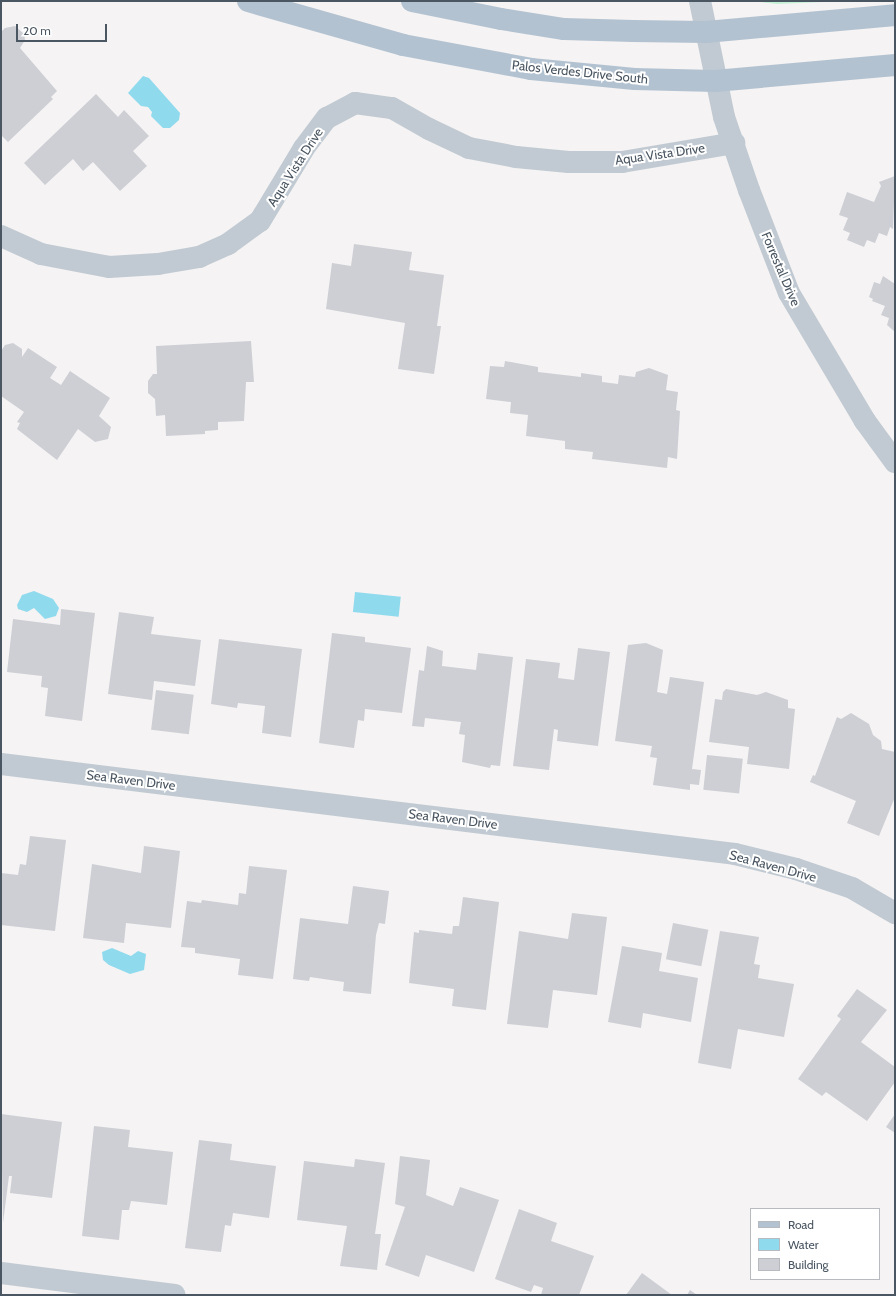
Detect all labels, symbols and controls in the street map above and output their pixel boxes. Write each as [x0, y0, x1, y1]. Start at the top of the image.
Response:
scale bar [18, 16, 109, 42]
text: 20 m [23, 23, 51, 38]
street label: Palos Verdes Drive South [511, 57, 649, 87]
street label: Aqua Vista Drive [264, 125, 326, 209]
street label: Aqua Vista Drive [614, 140, 706, 168]
street label: Forrestal Drive [758, 229, 804, 309]
street label: Sea Raven Drive [86, 767, 176, 793]
street label: Sea Raven Drive [408, 806, 498, 832]
street label: Sea Raven Drive [728, 847, 818, 885]
legend [750, 1208, 880, 1280]
text: Road [788, 1217, 814, 1232]
text: Water [788, 1237, 818, 1252]
text: Building [788, 1257, 829, 1272]

